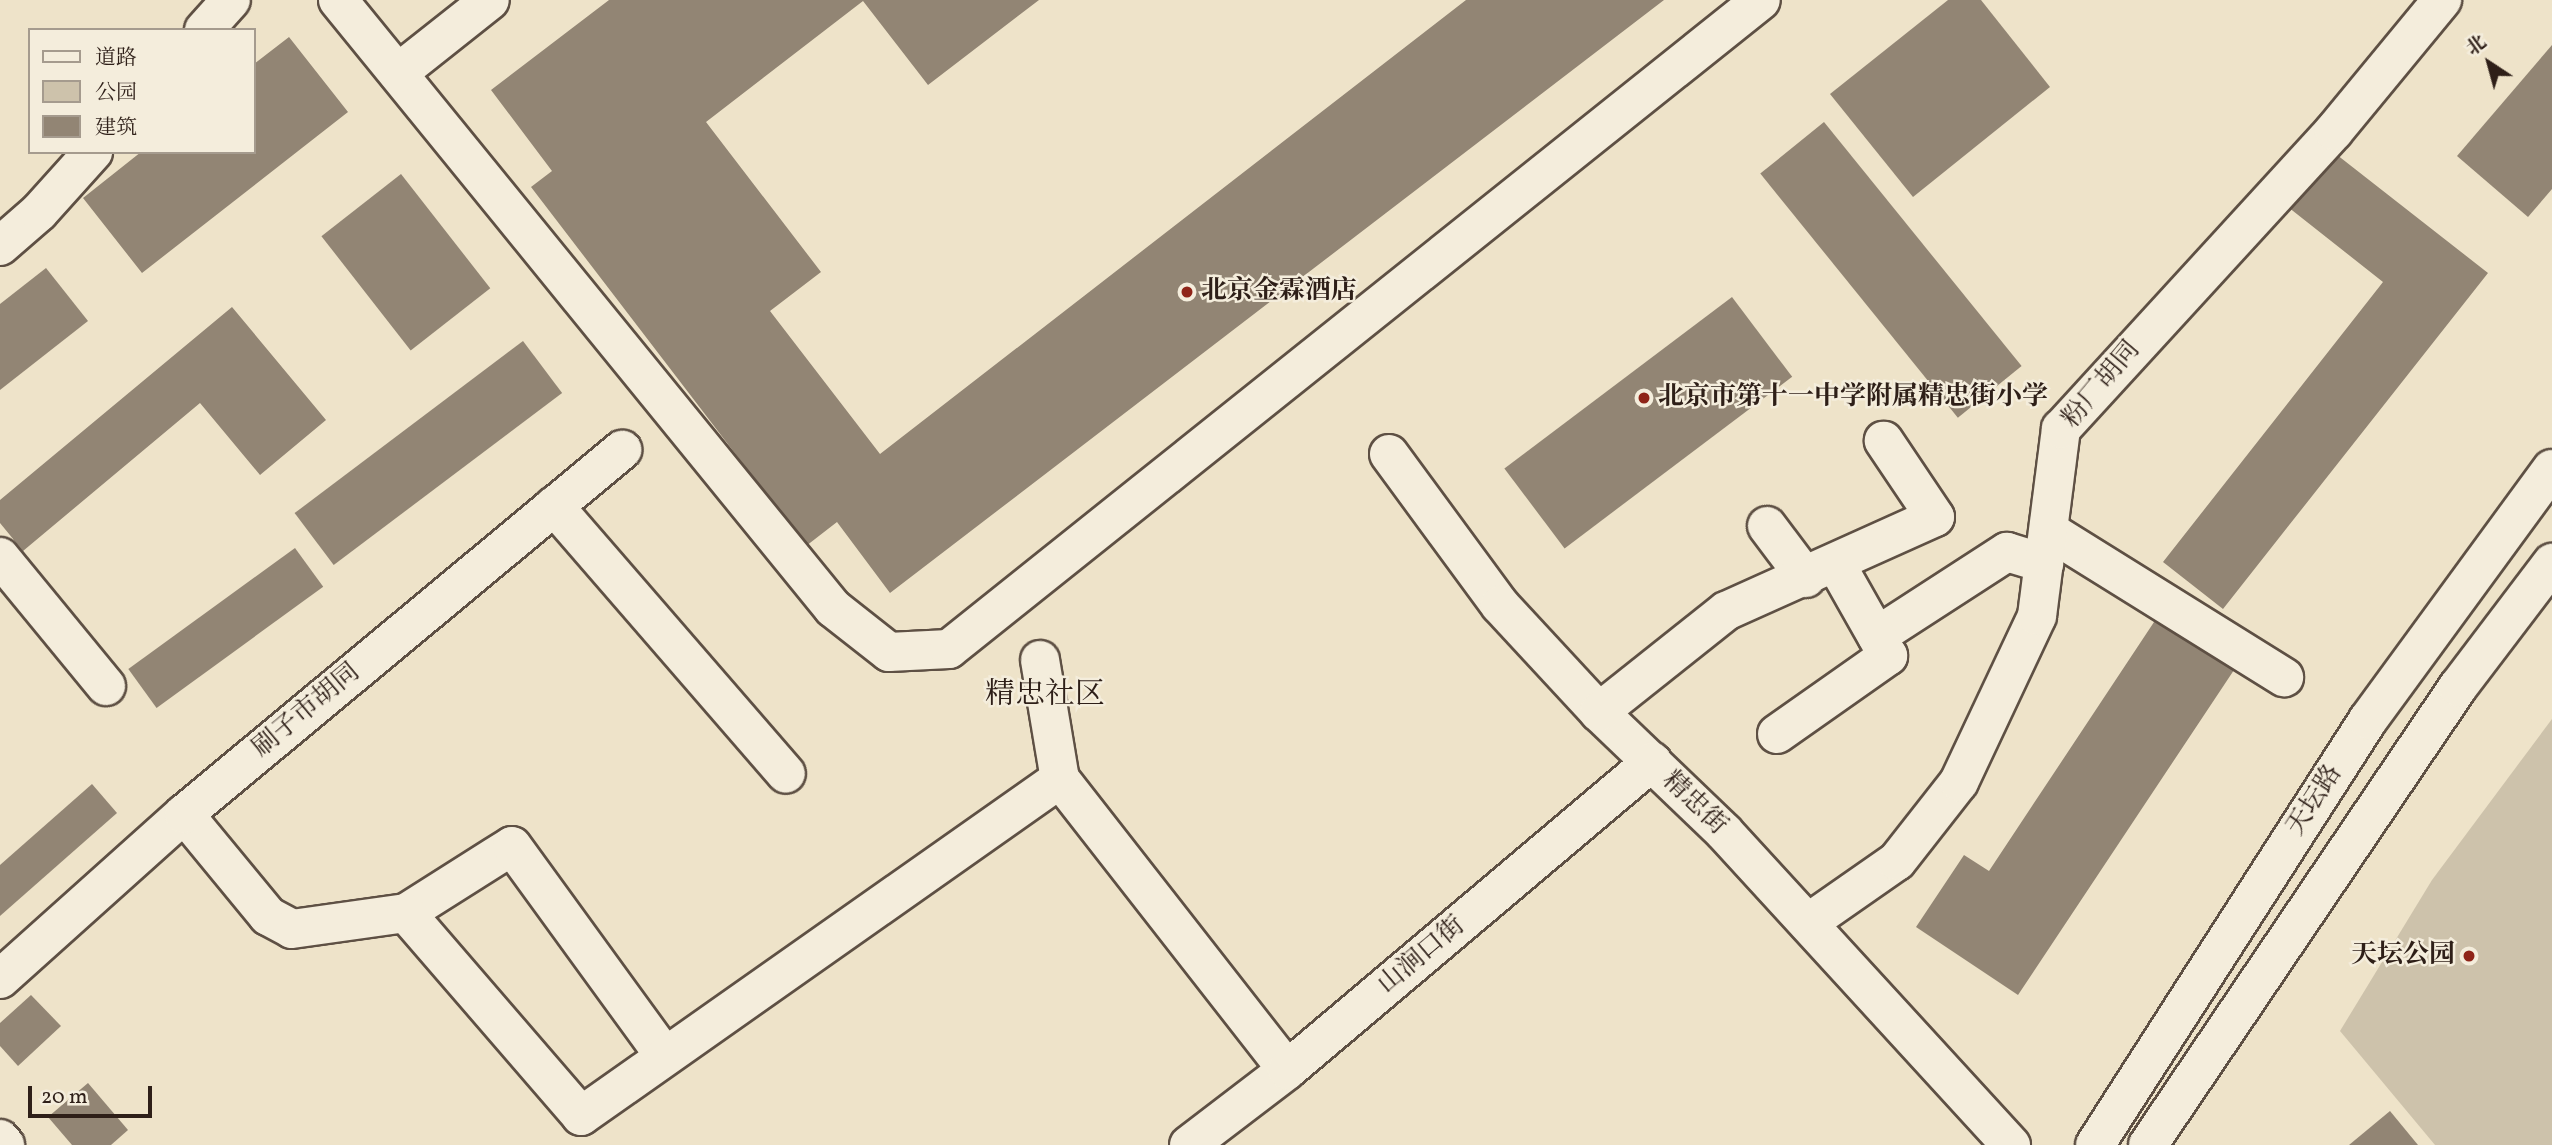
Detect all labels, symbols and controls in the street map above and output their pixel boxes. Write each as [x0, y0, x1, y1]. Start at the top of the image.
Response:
legend [28, 28, 256, 154]
north arrow [2454, 28, 2524, 98]
text: 北 [2461, 30, 2492, 62]
text: 道路 [95, 44, 137, 73]
text: 公园 [95, 79, 137, 108]
text: 建筑 [95, 114, 137, 143]
place label: 北京金霖酒店 [1201, 276, 1357, 308]
marker: 北京金霖酒店 [1179, 284, 1195, 300]
street label: 粉厂胡同 [2057, 335, 2147, 435]
place label: 北京市第十一中学附属精忠街小学 [1658, 382, 2048, 414]
marker: 北京市第十一中学附属精忠街小学 [1636, 390, 1652, 406]
street label: 刷子市胡同 [247, 657, 367, 765]
district label: 精忠社区 [985, 677, 1105, 713]
street label: 天坛路 [2281, 760, 2349, 842]
street label: 精忠街 [1655, 766, 1733, 842]
street label: 山涧口街 [1372, 911, 1472, 1001]
place label: 天坛公园 [2351, 940, 2455, 972]
marker: 天坛公园 [2461, 948, 2477, 964]
scale bar [32, 1072, 156, 1116]
text: 20 m [41, 1083, 87, 1112]

